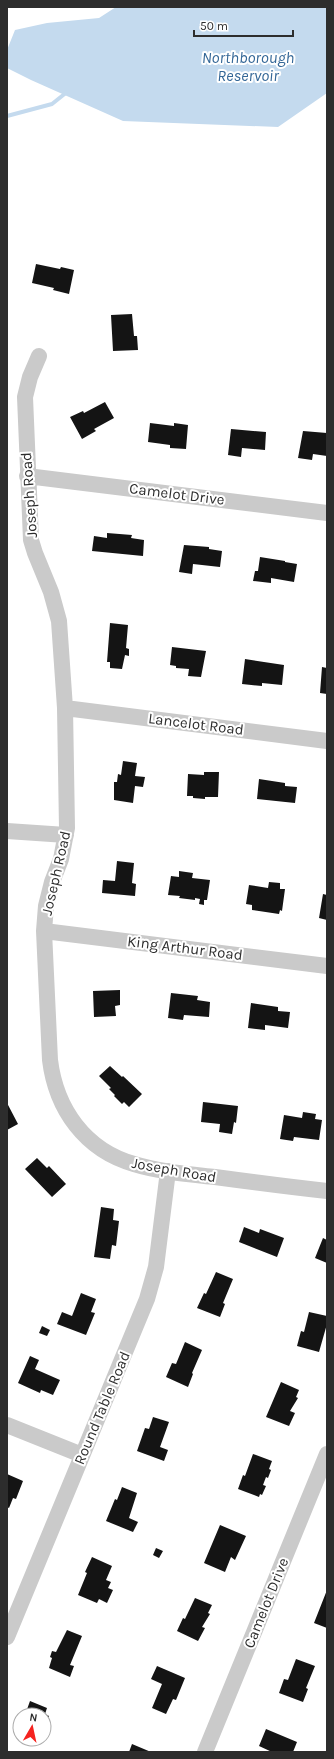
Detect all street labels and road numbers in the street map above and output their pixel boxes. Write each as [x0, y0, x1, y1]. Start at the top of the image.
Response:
street label: Joseph Road [17, 452, 41, 538]
street label: Camelot Drive [128, 479, 226, 509]
street label: Lancelot Road [147, 709, 245, 739]
street label: Joseph Road [38, 829, 74, 917]
street label: King Arthur Road [126, 932, 244, 964]
street label: Joseph Road [130, 1154, 218, 1186]
street label: Round Table Road [70, 1349, 134, 1467]
street label: Camelot Drive [240, 1555, 292, 1651]

